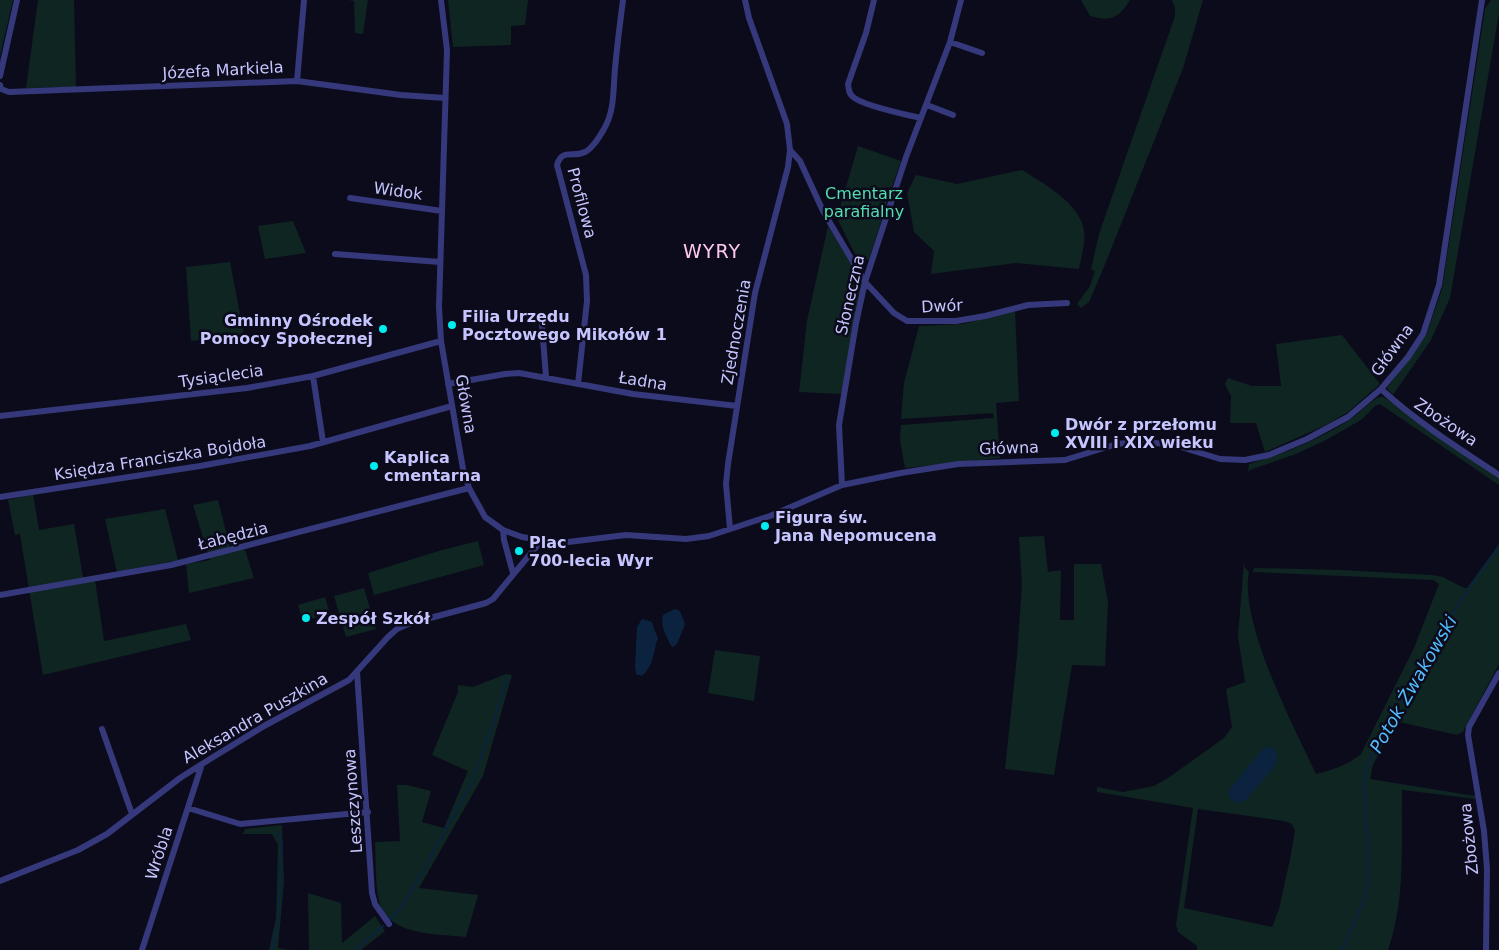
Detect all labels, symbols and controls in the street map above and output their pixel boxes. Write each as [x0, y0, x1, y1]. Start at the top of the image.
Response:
street label: Józefa Markiela [161, 57, 284, 83]
street label: Profilowa [563, 165, 601, 241]
street label: Widok [372, 178, 424, 204]
park label: Cmentarz parafialny [824, 184, 904, 221]
district label: WYRY [683, 240, 741, 262]
street label: Słoneczna [832, 253, 868, 337]
street label: Zjednoczenia [717, 278, 755, 386]
street label: Dwór [921, 295, 964, 317]
place label: Filia Urzędu Pocztowego Mikołów 1 [462, 307, 667, 344]
place label: Gminny Ośrodek Pomocy Społecznej [200, 311, 373, 348]
marker: Filia Urzędu Pocztowego Mikołów 1 [446, 319, 458, 331]
street label: Główna [1367, 320, 1417, 380]
marker: Gminny Ośrodek Pomocy Społecznej [377, 323, 389, 335]
street label: Tysiąclecia [176, 361, 265, 391]
street label: Ładna [616, 368, 669, 394]
street label: Główna [451, 373, 481, 435]
street label: Zbożowa [1411, 394, 1481, 450]
place label: Dwór z przełomu XVIII i XIX wieku [1065, 415, 1217, 452]
marker: Dwór z przełomu XVIII i XIX wieku [1049, 427, 1061, 439]
street label: Księdza Franciszka Bojdoła [53, 432, 267, 484]
street label: Główna [979, 437, 1039, 459]
place label: Kaplica cmentarna [384, 448, 481, 485]
marker: Kaplica cmentarna [368, 460, 380, 472]
place label: Figura św. Jana Nepomucena [774, 508, 937, 545]
street label: Łabędzia [195, 518, 270, 554]
marker: Figura św. Jana Nepomucena [759, 520, 771, 532]
place label: Plac 700-lecia Wyr [529, 533, 653, 570]
marker: Plac 700-lecia Wyr [513, 545, 525, 557]
place label: Zespół Szkół [316, 609, 431, 628]
marker: Zespół Szkół [300, 612, 312, 624]
water label: Potok Żwakowski [1365, 612, 1461, 756]
street label: Aleksandra Puszkina [179, 669, 331, 767]
street label: Leszczynowa [340, 748, 366, 854]
street label: Zbożowa [1456, 802, 1482, 876]
street label: Wróbla [141, 824, 177, 882]

